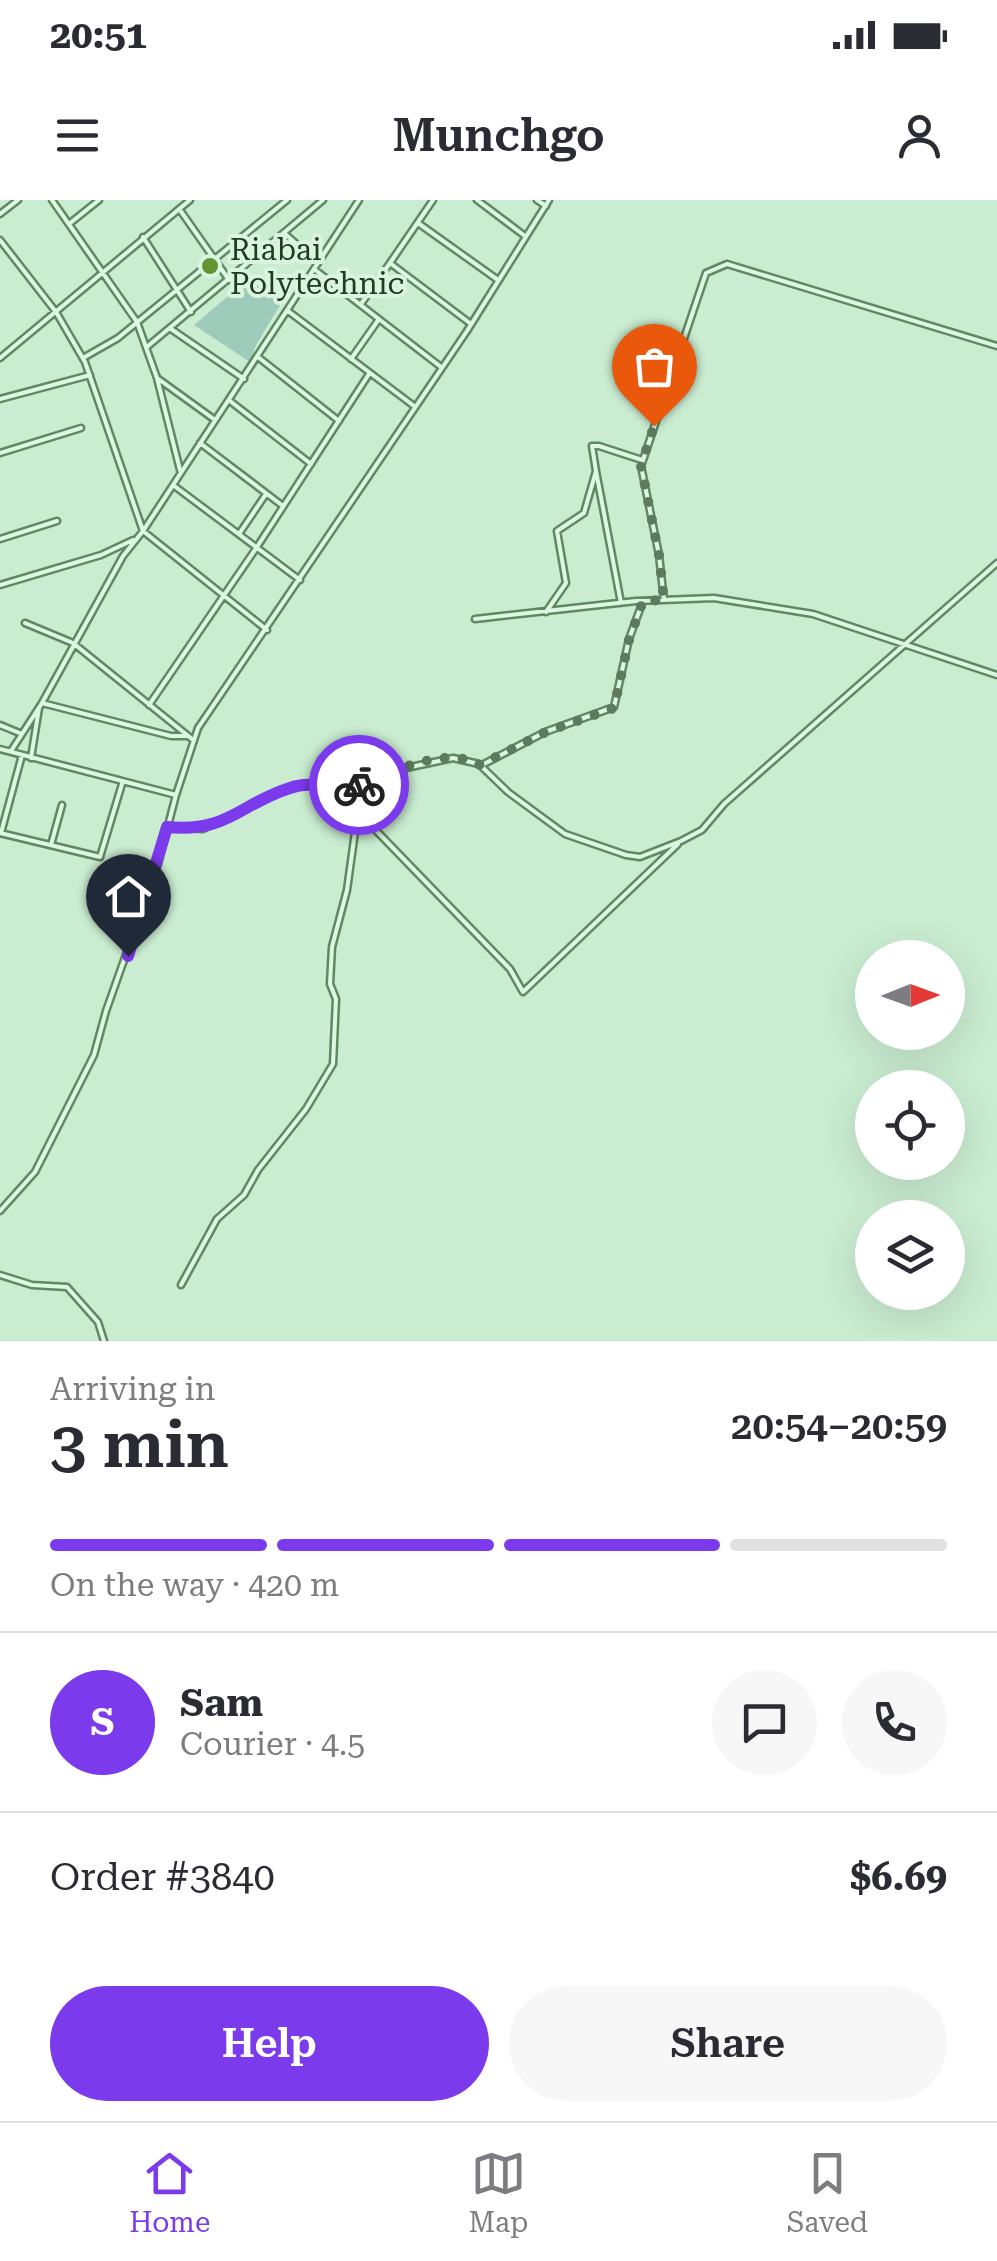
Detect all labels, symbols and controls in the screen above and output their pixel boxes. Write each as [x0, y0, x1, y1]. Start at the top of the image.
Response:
text: 20:51 [50, 13, 147, 57]
icon: menu [50, 108, 105, 163]
icon: person [892, 108, 947, 163]
text: Munchgo [393, 109, 605, 162]
place label: Riabai Polytechnic [230, 232, 404, 301]
marker: Riabai Polytechnic [199, 255, 221, 277]
pin [612, 324, 697, 427]
icon: bag [627, 339, 682, 394]
courier [309, 735, 409, 835]
icon: bike [332, 758, 387, 813]
pin [86, 854, 171, 957]
icon: home [101, 869, 156, 924]
north arrow [855, 940, 965, 1050]
map controls [855, 940, 965, 1310]
button: locate [855, 1070, 965, 1180]
button: layers [855, 1200, 965, 1310]
text: Arriving in [50, 1370, 215, 1408]
text: 20:54–20:59 [731, 1404, 947, 1448]
text: 3 min [50, 1407, 229, 1483]
text: On the way · 420 m [50, 1566, 339, 1604]
button: chat [712, 1670, 817, 1775]
button: phone [842, 1670, 947, 1775]
text: Sam [180, 1681, 263, 1725]
text: S [91, 1700, 114, 1744]
text: Courier · 4.5 [180, 1725, 365, 1763]
text: Order #3840 [50, 1855, 275, 1899]
text: $6.69 [850, 1855, 947, 1899]
button: Help [50, 1986, 489, 2101]
button: Share [509, 1986, 947, 2101]
tab: Home [129, 2146, 210, 2239]
tab: Map [469, 2146, 528, 2239]
tab: Saved [787, 2146, 868, 2239]

